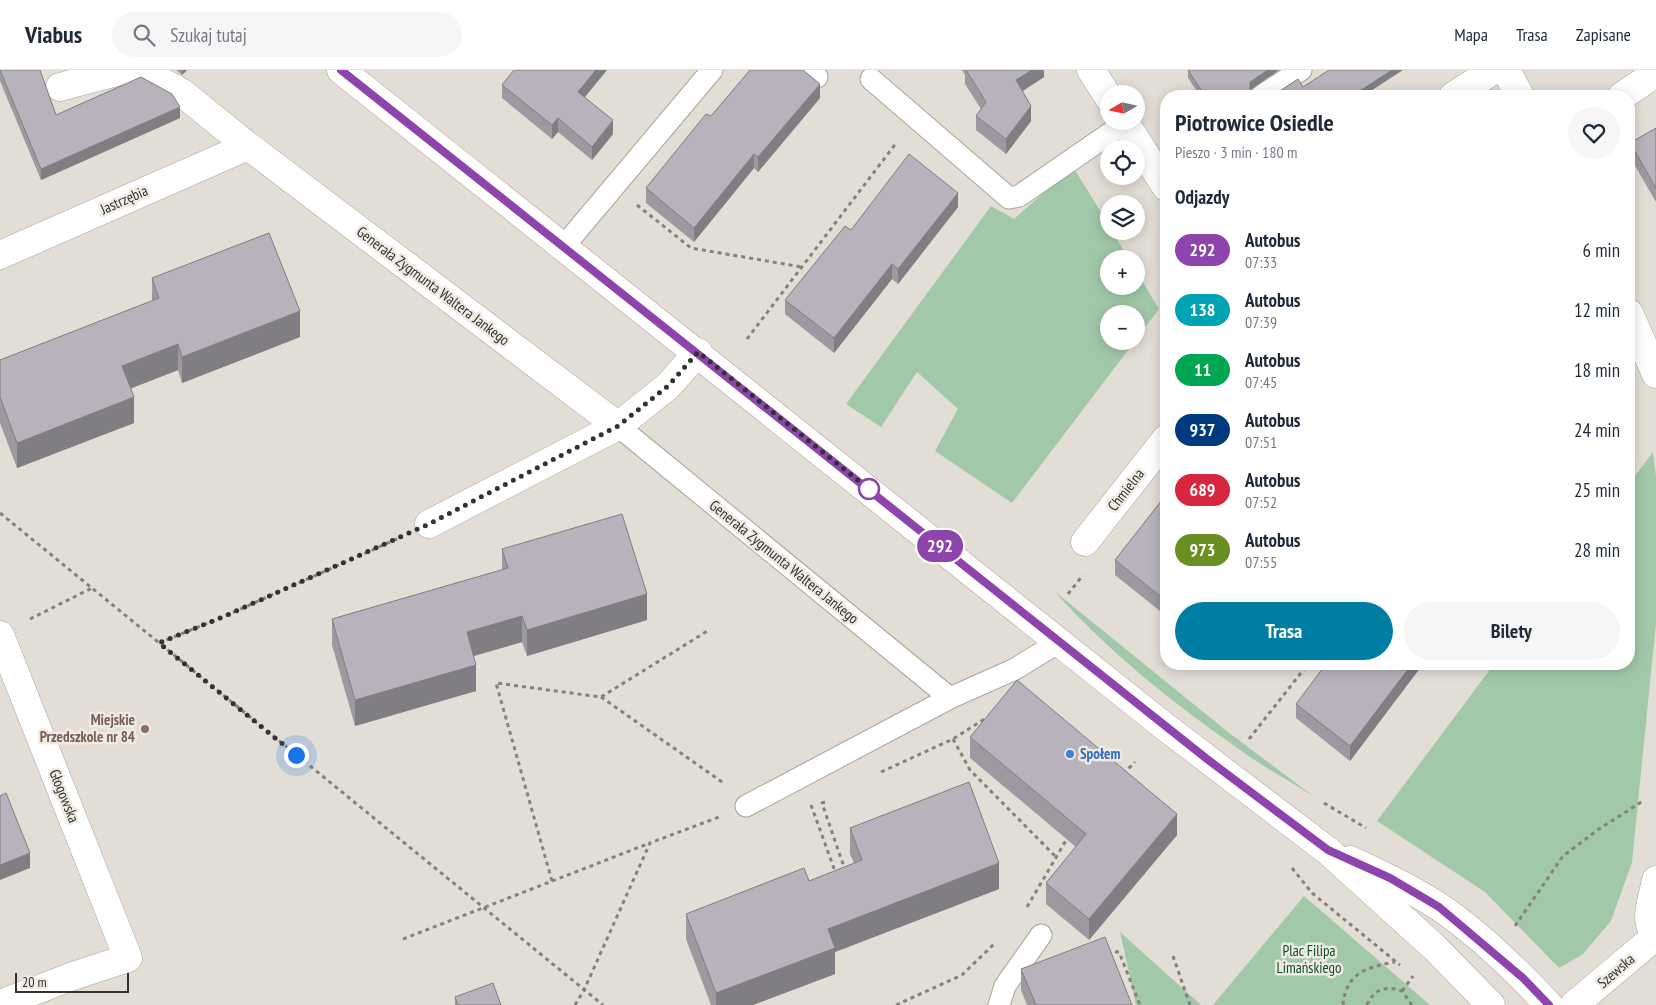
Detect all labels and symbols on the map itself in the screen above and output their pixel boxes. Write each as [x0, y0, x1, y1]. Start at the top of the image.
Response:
north arrow [1100, 85, 1145, 130]
street label: Jastrzębia [96, 181, 151, 219]
street label: Generała Zygmunta Waltera Jankego [353, 222, 514, 349]
street label: Chmielna [1103, 465, 1148, 515]
unlabelled marker [858, 478, 880, 500]
street label: Generała Zygmunta Waltera Jankego [706, 495, 863, 628]
line badge: 292 [911, 530, 969, 562]
place label: Miejskie Przedszkole nr 84 [40, 710, 135, 746]
marker: Miejskie Przedszkole nr 84 [139, 723, 151, 735]
your location [284, 743, 309, 768]
place label: Społem [1080, 744, 1120, 763]
marker: Społem [1064, 748, 1076, 760]
street label: Głogowska [45, 766, 84, 825]
park label: Plac Filipa Limańskiego [1276, 941, 1342, 977]
street label: Szewska [1593, 949, 1638, 992]
scale bar [15, 970, 129, 993]

